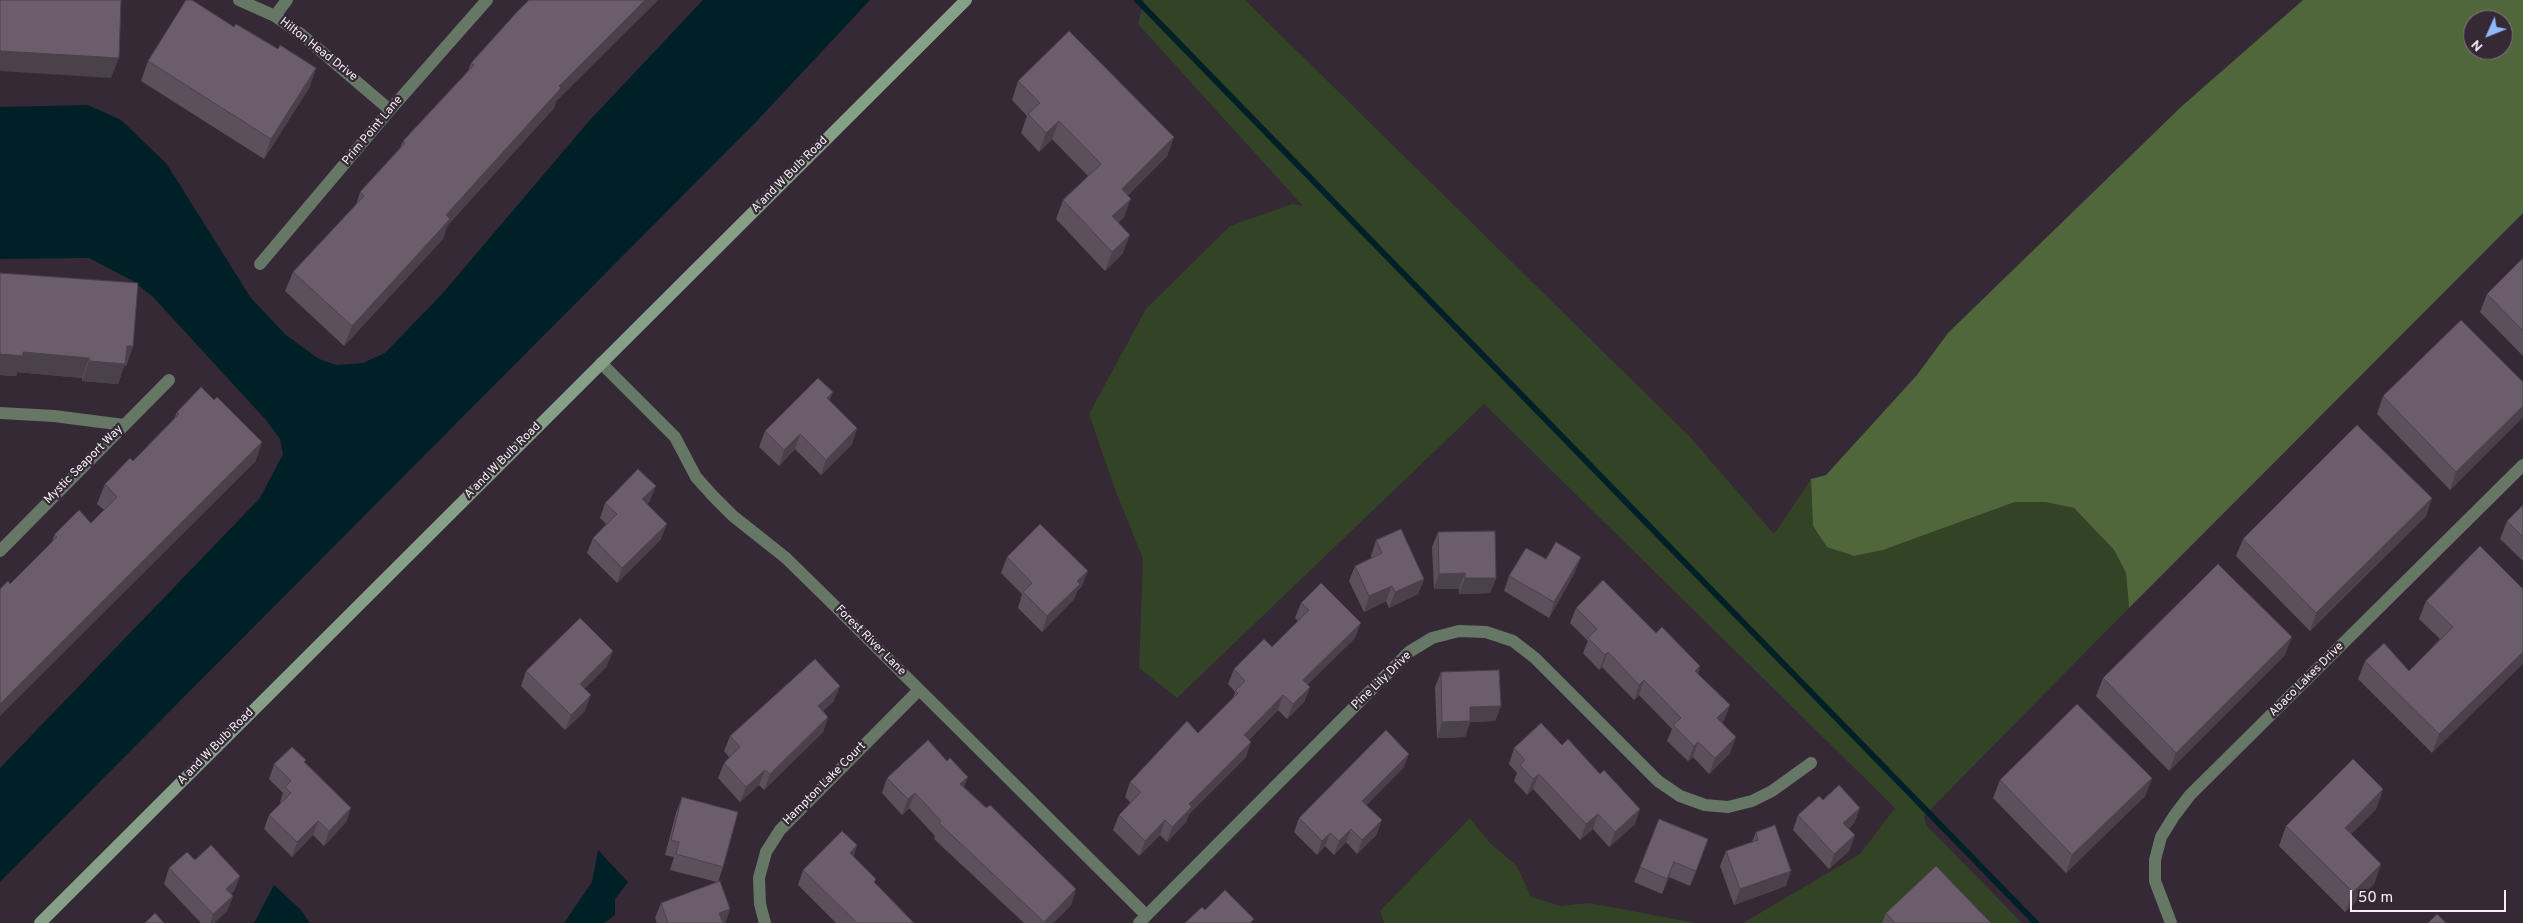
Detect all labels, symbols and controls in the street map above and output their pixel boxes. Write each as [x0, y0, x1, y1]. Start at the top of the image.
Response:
north arrow [2463, 10, 2513, 60]
street label: Hilton Head Drive [276, 15, 360, 85]
text: N [2468, 36, 2487, 55]
street label: Prim Point Lane [340, 93, 406, 169]
street label: A and W Bulb Road [749, 134, 831, 216]
street label: A and W Bulb Road [462, 420, 544, 502]
street label: Mystic Seaport Way [42, 423, 126, 507]
street label: Forest River Lane [832, 603, 908, 679]
street label: Abaco Lakes Drive [2267, 640, 2347, 720]
street label: Pine Lily Drive [1349, 649, 1415, 713]
street label: A and W Bulb Road [175, 706, 257, 788]
street label: Hampton Lake Court [781, 740, 869, 828]
scale bar [2353, 880, 2509, 912]
text: 50 m [2358, 889, 2393, 908]

